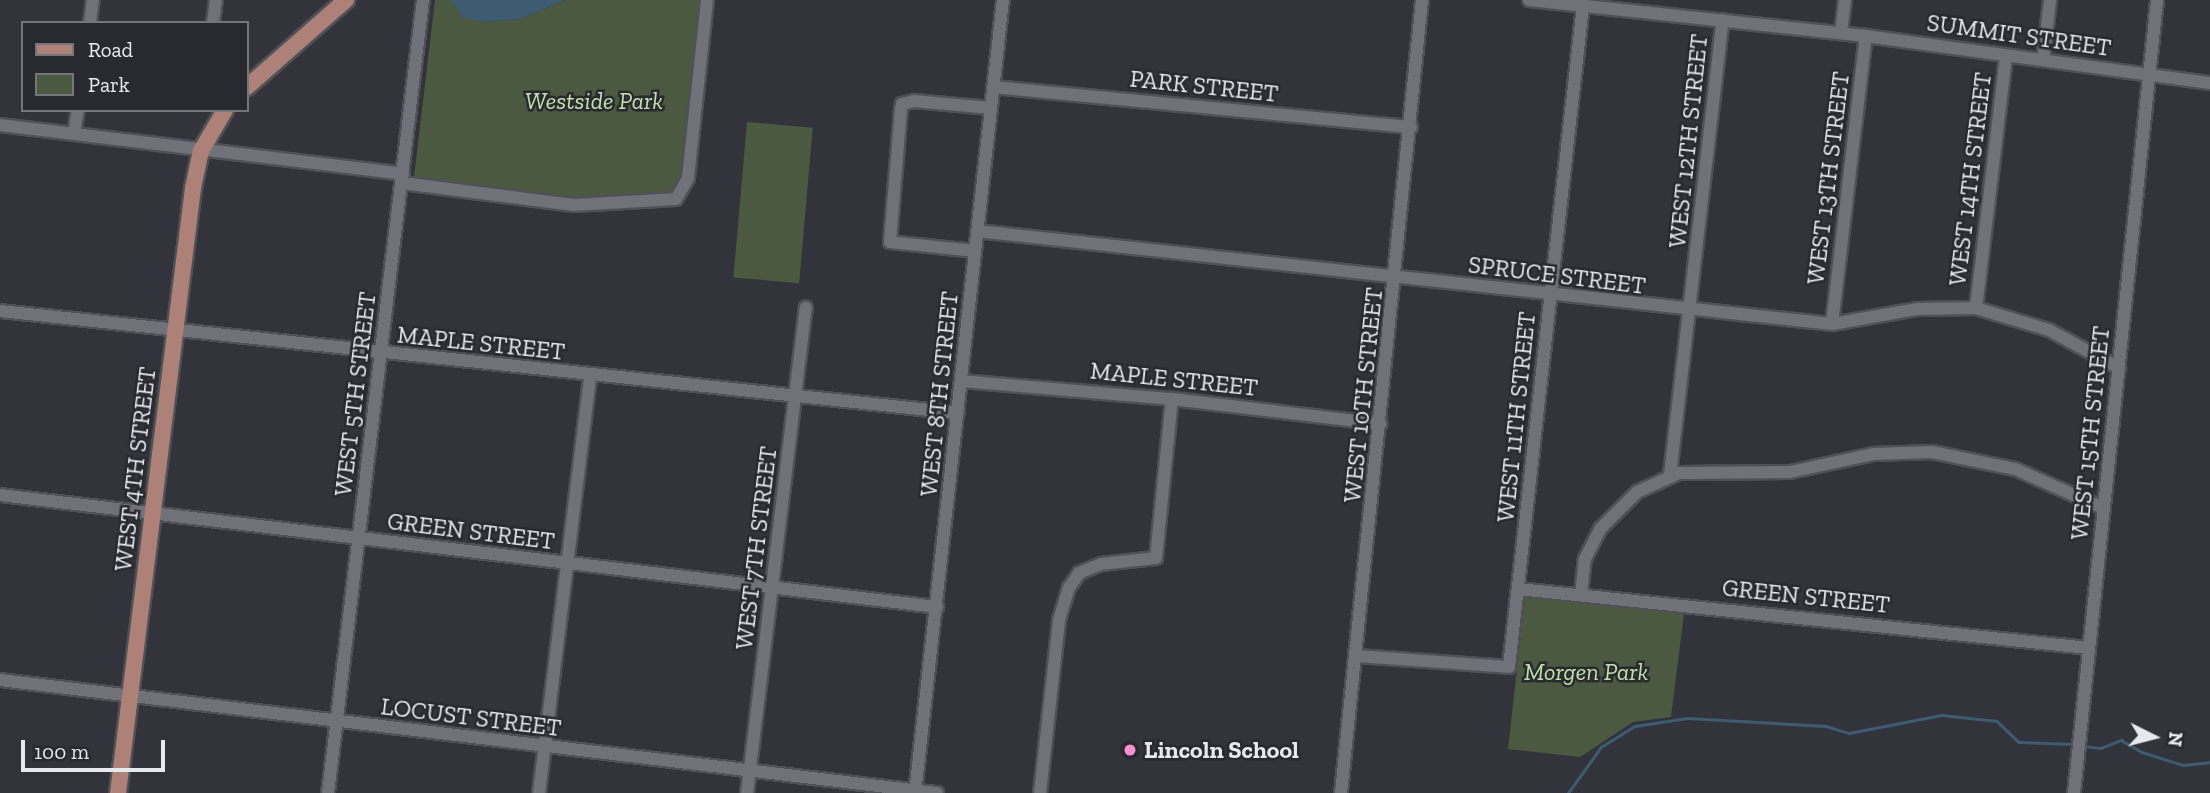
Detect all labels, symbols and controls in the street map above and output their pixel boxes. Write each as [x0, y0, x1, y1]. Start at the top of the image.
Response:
street label: SUMMIT STREET [1925, 8, 2113, 62]
legend [21, 21, 248, 112]
street label: WEST 12TH STREET [1662, 32, 1714, 250]
text: Road [88, 37, 133, 62]
street label: PARK STREET [1128, 64, 1280, 108]
street label: WEST 13TH STREET [1801, 70, 1855, 286]
street label: WEST 14TH STREET [1943, 70, 1997, 288]
text: Park [88, 72, 130, 97]
park label: Westside Park [525, 87, 663, 115]
street label: SPRUCE STREET [1467, 250, 1647, 300]
street label: WEST 10TH STREET [1337, 286, 1389, 504]
street label: WEST 5TH STREET [328, 290, 382, 498]
street label: WEST 8TH STREET [914, 290, 964, 498]
street label: WEST 11TH STREET [1491, 310, 1541, 524]
street label: MAPLE STREET [396, 320, 566, 366]
street label: WEST 15TH STREET [2064, 324, 2116, 542]
street label: MAPLE STREET [1089, 356, 1259, 402]
street label: WEST 4TH STREET [108, 365, 162, 573]
street label: WEST 7TH STREET [729, 445, 783, 651]
street label: GREEN STREET [386, 506, 556, 556]
street label: GREEN STREET [1721, 573, 1891, 619]
park label: Morgen Park [1524, 658, 1648, 686]
street label: LOCUST STREET [379, 692, 563, 742]
north arrow [2119, 702, 2189, 772]
scale bar [24, 726, 168, 770]
text: N [2163, 731, 2188, 748]
place label: Lincoln School [1144, 736, 1299, 764]
text: 100 m [34, 739, 89, 764]
marker: Lincoln School [1122, 742, 1138, 758]

